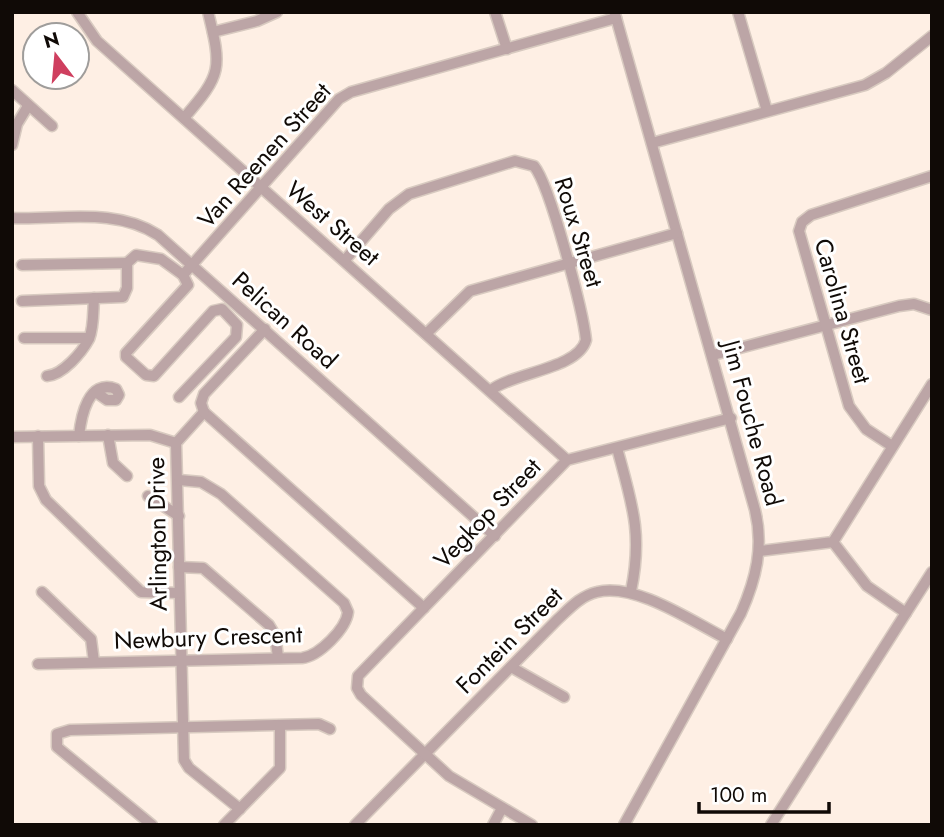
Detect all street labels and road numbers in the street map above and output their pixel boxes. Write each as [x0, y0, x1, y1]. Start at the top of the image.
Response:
street label: Van Reenen Street [189, 74, 339, 235]
street label: West Street [278, 172, 388, 274]
street label: Roux Street [546, 173, 612, 292]
street label: Carolina Street [806, 234, 880, 388]
street label: Pelican Road [225, 263, 345, 377]
street label: Jim Fouche Road [713, 333, 792, 510]
street label: Vegkop Street [425, 450, 549, 576]
street label: Arlington Drive [138, 457, 176, 611]
street label: Fontein Street [448, 579, 570, 701]
street label: Newbury Crescent [113, 616, 303, 658]

